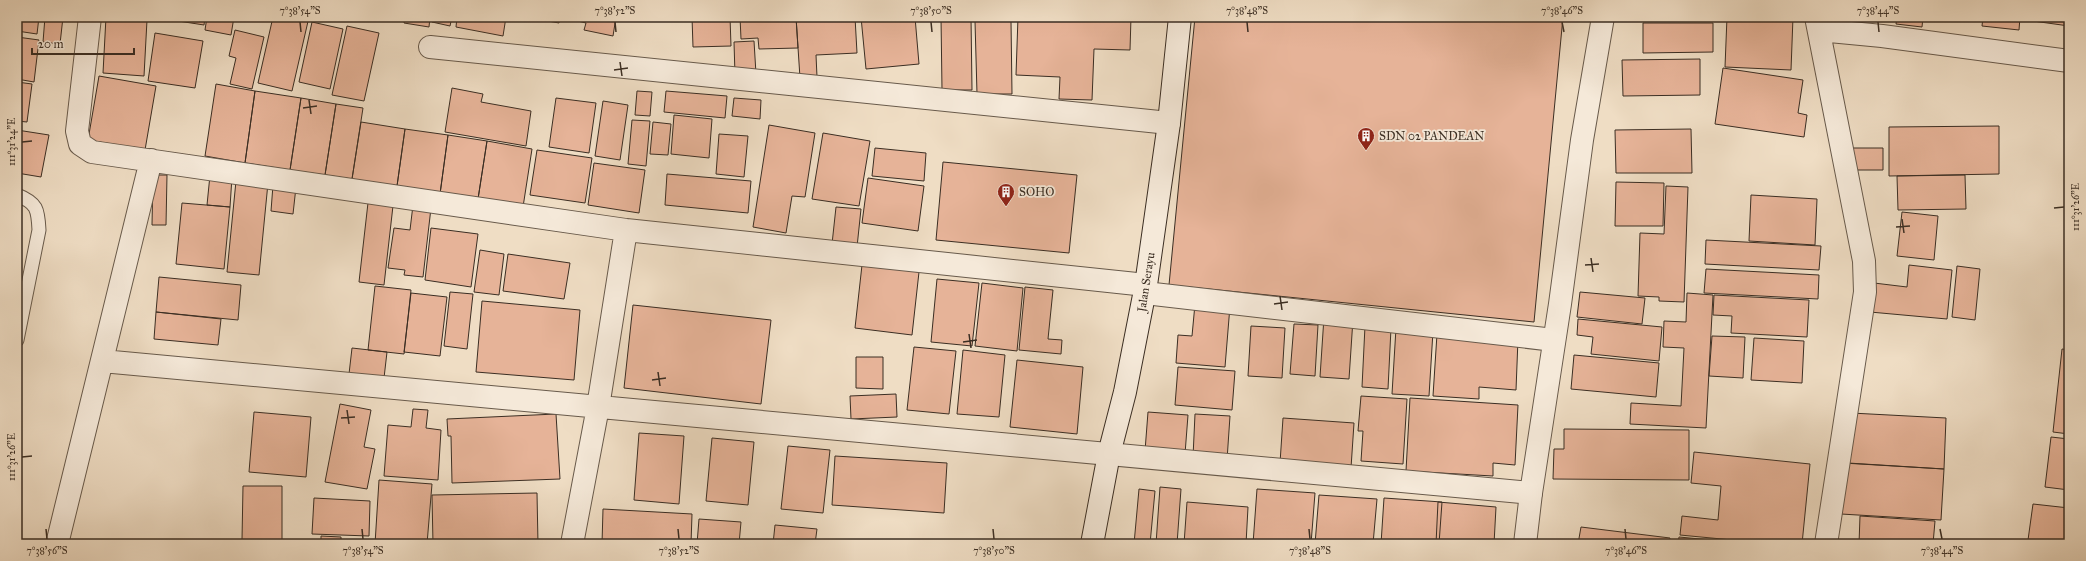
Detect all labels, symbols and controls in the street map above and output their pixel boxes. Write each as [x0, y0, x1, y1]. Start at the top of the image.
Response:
text: 7°38'54"S [279, 5, 321, 17]
text: 7°38'52"S [595, 5, 636, 17]
text: 7°38'50"S [910, 5, 952, 17]
text: 7°38'48"S [1226, 5, 1268, 17]
text: 7°38'46"S [1541, 5, 1583, 17]
text: 7°38'44"S [1857, 5, 1899, 17]
scale bar [32, 30, 134, 56]
text: 20 m [38, 37, 64, 51]
text: 111°31'24"E [6, 118, 18, 166]
building icon: SDN 02 PANDEAN [1356, 126, 1376, 151]
place label: SDN 02 PANDEAN [1379, 129, 1484, 143]
building icon: SOHO [996, 182, 1016, 207]
text: 111°31'26"E [2070, 183, 2082, 231]
place label: SOHO [1019, 185, 1054, 199]
street label: Jalan Serayu [1134, 250, 1159, 315]
text: 111°31'26"E [6, 433, 18, 481]
text: 7°38'56"S [27, 545, 68, 557]
text: 7°38'54"S [342, 545, 384, 557]
text: 7°38'52"S [659, 545, 700, 557]
text: 7°38'50"S [973, 545, 1015, 557]
text: 7°38'48"S [1289, 545, 1331, 557]
text: 7°38'46"S [1605, 545, 1647, 557]
text: 7°38'44"S [1921, 545, 1963, 557]

